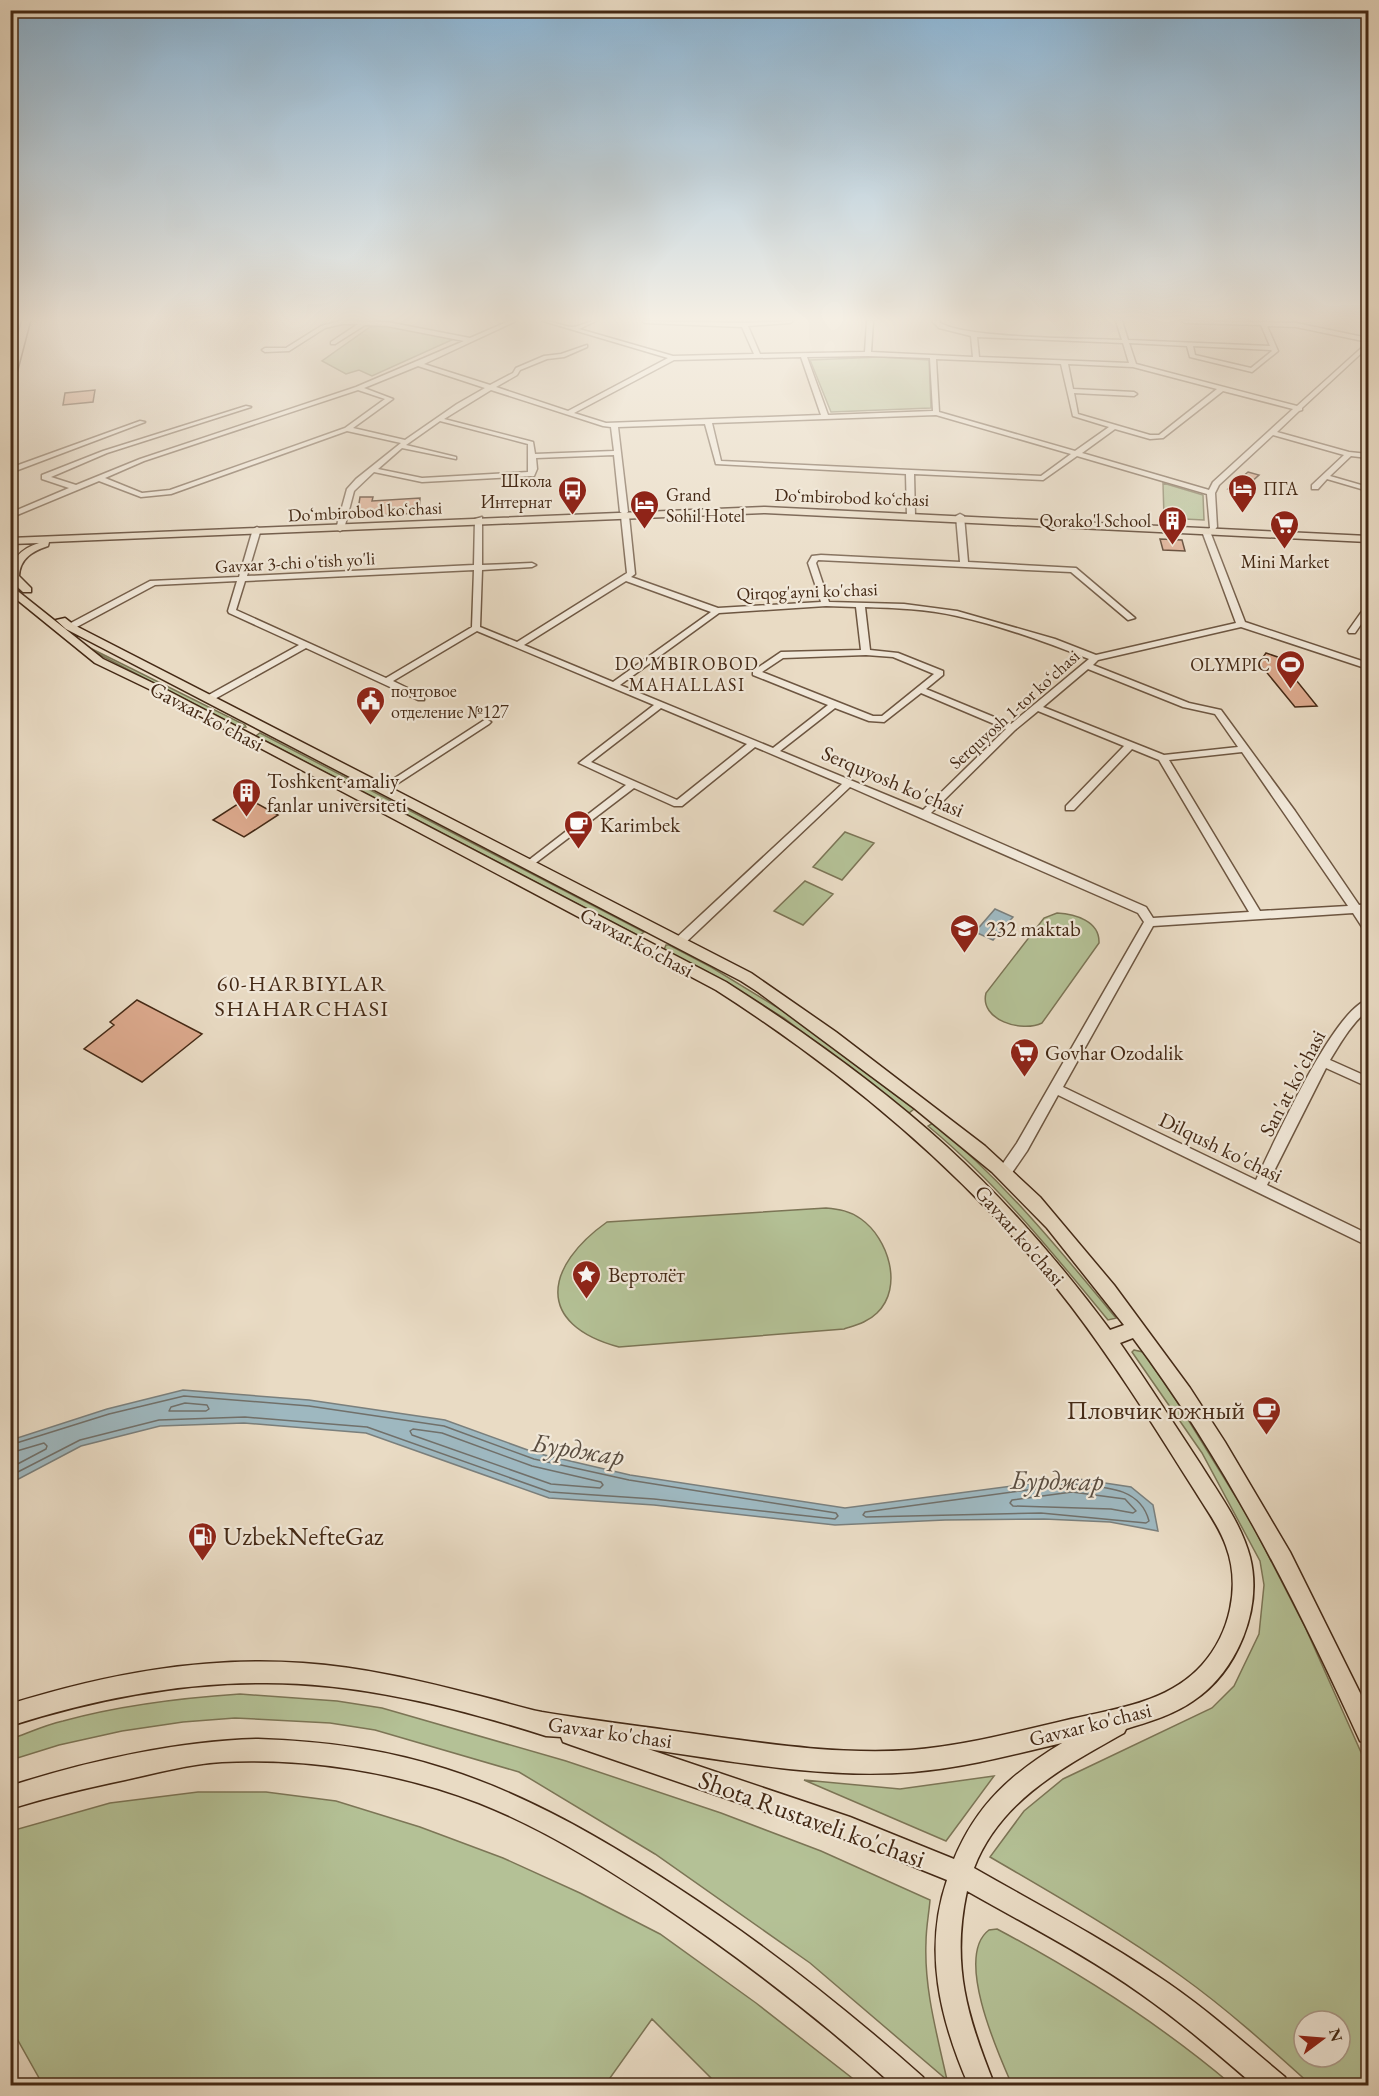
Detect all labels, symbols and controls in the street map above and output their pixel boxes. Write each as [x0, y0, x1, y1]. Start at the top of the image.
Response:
place label: Школа Интернат [480, 469, 553, 513]
hotel icon: ПГА [1226, 472, 1258, 514]
bus stop icon: Школа Интернат [557, 474, 589, 516]
place label: ПГА [1263, 477, 1299, 500]
place label: Grand Sohil Hotel [666, 483, 745, 527]
street label: Doʻmbirobod koʻchasi [774, 483, 930, 511]
hotel icon: Grand Sohil Hotel [629, 488, 661, 530]
street label: Doʻmbirobod koʻchasi [287, 495, 443, 527]
building icon: Qorako'l School [1156, 504, 1188, 546]
supermarket icon: Mini Market [1269, 508, 1301, 550]
place label: Qorako'l School [1039, 509, 1151, 532]
street label: Gavxar 3-chi o'tish yo'li [214, 546, 376, 578]
place label: Mini Market [1241, 550, 1329, 573]
street label: Qirqog'ayni ko'chasi [736, 577, 879, 605]
street label: Serquyosh 1-tor koʻchasi [944, 644, 1085, 774]
sports icon: OLYMPIC [1275, 648, 1307, 690]
district label: DO'MBIROBOD MAHALLASI [615, 652, 759, 696]
place label: OLYMPIC [1190, 653, 1270, 676]
street label: Gavxar ko'chasi [146, 675, 268, 757]
place label: почтовое отделение №127 [391, 679, 509, 723]
public building icon: почтовое отделение №127 [354, 684, 386, 726]
street label: Serquyosh ko'chasi [818, 739, 968, 823]
place label: Toshkent amaliy fanlar universiteti [267, 767, 407, 818]
building icon: Toshkent amaliy fanlar universiteti [230, 776, 262, 818]
cafe icon: Karimbek [563, 808, 595, 850]
place label: Karimbek [600, 811, 681, 838]
street label: Gavxar ko'chasi [576, 901, 698, 983]
school or university icon: 232 maktab [949, 912, 981, 954]
place label: 232 maktab [986, 915, 1081, 942]
district label: 60-HARBIYLAR SHAHARCHASI [215, 969, 389, 1023]
street label: San'at ko'chasi [1253, 1025, 1331, 1141]
supermarket icon: Govhar Ozodalik [1008, 1036, 1040, 1078]
place label: Govhar Ozodalik [1045, 1039, 1185, 1066]
street label: Dilqush ko'chasi [1155, 1106, 1287, 1188]
street label: Gavxar ko'chasi [969, 1179, 1071, 1291]
place icon: Вертолёт [571, 1258, 603, 1300]
place label: Вертолёт [608, 1261, 685, 1288]
place label: Пловчик южный [1066, 1393, 1245, 1427]
cafe icon: Пловчик южный [1250, 1394, 1282, 1436]
water label: Бурджар [528, 1424, 627, 1474]
water label: Бурджар [1009, 1462, 1104, 1498]
place label: UzbekNefteGaz [223, 1519, 384, 1553]
fuel station icon: UzbekNefteGaz [186, 1520, 218, 1562]
street label: Gavxar ko'chasi [1026, 1696, 1154, 1752]
street label: Gavxar ko'chasi [546, 1710, 674, 1754]
street label: Shota Rustaveli ko'chasi [694, 1762, 930, 1876]
north arrow [1292, 2009, 1352, 2069]
text: N [1324, 2026, 1348, 2044]

